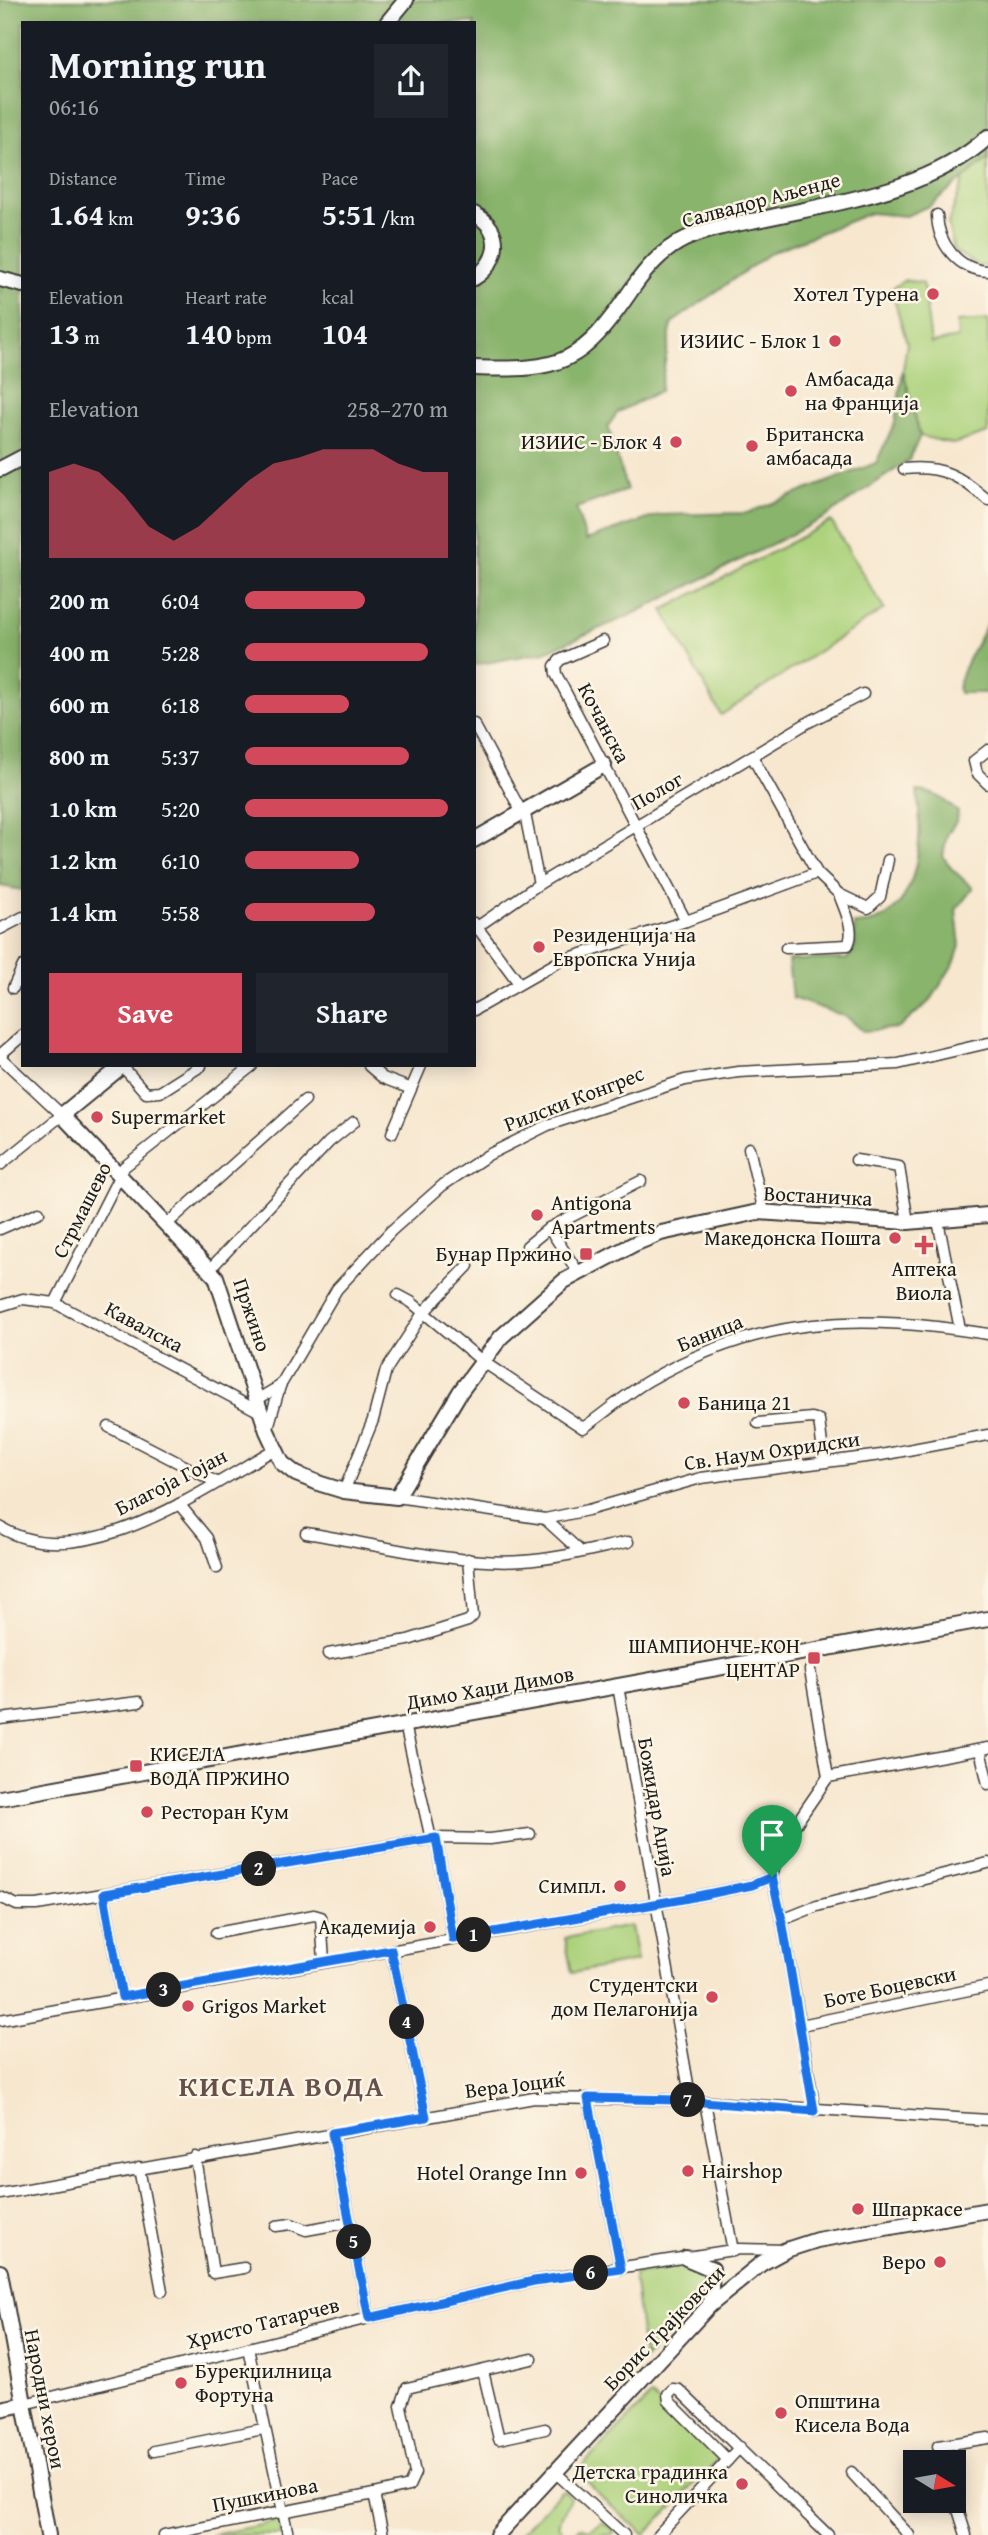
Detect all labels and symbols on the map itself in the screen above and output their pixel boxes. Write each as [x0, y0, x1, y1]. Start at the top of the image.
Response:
street label: Салвадор Аљенде [678, 163, 844, 236]
place label: Хотел Турена [793, 278, 919, 309]
marker: Хотел Турена [925, 286, 941, 302]
place label: ИЗИИС - Блок 1 [680, 325, 821, 356]
marker: ИЗИИС - Блок 1 [827, 333, 843, 349]
place label: Амбасада на Франција [805, 363, 919, 418]
marker: Амбасада на Франција [783, 383, 799, 399]
place label: Британска амбасада [766, 418, 864, 473]
place label: ИЗИИС - Блок 4 [521, 426, 662, 457]
marker: ИЗИИС - Блок 4 [668, 434, 684, 450]
marker: Британска амбасада [744, 438, 760, 454]
street label: Кочанска [570, 677, 639, 769]
street label: Полог [625, 763, 689, 818]
place label: Резиденција на Европска Унија [553, 919, 696, 974]
marker: Резиденција на Европска Унија [531, 939, 547, 955]
street label: Рилски Конгрес [499, 1058, 648, 1140]
place label: Supermarket [111, 1101, 226, 1132]
marker: Supermarket [89, 1109, 105, 1125]
street label: Стрмашево [44, 1156, 119, 1263]
street label: Востаничка [763, 1177, 873, 1214]
place label: Antigona Apartments [551, 1187, 656, 1242]
marker: Antigona Apartments [529, 1207, 545, 1223]
place label: Македонска Пошта [704, 1222, 881, 1253]
marker: Македонска Пошта [887, 1230, 903, 1246]
marker: Аптека Виола [916, 1237, 932, 1253]
place label: Бунар Пржино [436, 1238, 572, 1269]
marker: Бунар Пржино [578, 1246, 594, 1262]
place label: Аптека Виола [891, 1253, 957, 1308]
street label: Пржино [226, 1274, 279, 1356]
street label: Кавалска [99, 1293, 189, 1360]
street label: Баница [672, 1305, 747, 1360]
place label: Баница 21 [698, 1387, 791, 1418]
marker: Баница 21 [676, 1395, 692, 1411]
street label: Св. Наум Охридски [682, 1423, 862, 1478]
street label: Благоја Гојан [109, 1440, 232, 1523]
place label: ШАМПИОНЧЕ-КОН ЦЕНТАР [629, 1630, 800, 1685]
marker: ШАМПИОНЧЕ-КОН ЦЕНТАР [806, 1650, 822, 1666]
street label: Димо Хаџи Димов [403, 1657, 576, 1718]
street label: Божидар Аџија [630, 1735, 685, 1879]
place label: КИСЕЛА ВОДА ПРЖИНО [150, 1738, 290, 1793]
marker: КИСЕЛА ВОДА ПРЖИНО [128, 1758, 144, 1774]
place label: Ресторан Кум [161, 1796, 289, 1827]
marker: Ресторан Кум [139, 1804, 155, 1820]
pin [742, 1805, 802, 1877]
pin: 2 [242, 1852, 276, 1886]
place label: Симпл. [539, 1870, 606, 1901]
marker: Симпл. [612, 1878, 628, 1894]
place label: Академија [318, 1911, 416, 1942]
pin: 1 [456, 1918, 491, 1952]
marker: Академија [422, 1919, 438, 1935]
street label: Боте Боцевски [821, 1957, 959, 2016]
place label: Студентски дом Пелагонија [551, 1969, 698, 2024]
pin: 3 [146, 1972, 182, 2008]
marker: Студентски дом Пелагонија [704, 1989, 720, 2005]
place label: Grigos Market [202, 1990, 327, 2021]
marker: Grigos Market [180, 1998, 196, 2014]
pin: 4 [390, 2004, 424, 2039]
street label: Вера Јоциќ [463, 2063, 567, 2106]
district label: КИСЕЛА ВОДА [179, 2065, 385, 2106]
pin: 7 [670, 2082, 706, 2118]
place label: Hairshop [702, 2155, 783, 2186]
place label: Hotel Orange Inn [417, 2157, 567, 2188]
marker: Hairshop [680, 2163, 696, 2179]
marker: Hotel Orange Inn [573, 2165, 589, 2181]
place label: Шпаркасе [872, 2193, 963, 2224]
marker: Шпаркасе [850, 2201, 866, 2217]
pin: 5 [336, 2224, 372, 2260]
place label: Веро [882, 2246, 926, 2277]
marker: Веро [932, 2254, 948, 2270]
pin: 6 [574, 2256, 608, 2290]
street label: Борис Трајковски [596, 2258, 732, 2397]
street label: Христо Татарчев [183, 2289, 342, 2356]
street label: Народни херои [17, 2326, 74, 2471]
place label: Бурекџилница Фортуна [195, 2355, 332, 2410]
marker: Бурекџилница Фортуна [173, 2375, 189, 2391]
place label: Општина Кисела Вода [795, 2385, 910, 2440]
marker: Општина Кисела Вода [773, 2405, 789, 2421]
north arrow [903, 2450, 966, 2513]
place label: Детска градинка Синоличка [571, 2456, 728, 2511]
street label: Пушкинова [210, 2469, 320, 2520]
marker: Детска градинка Синоличка [734, 2476, 750, 2492]

